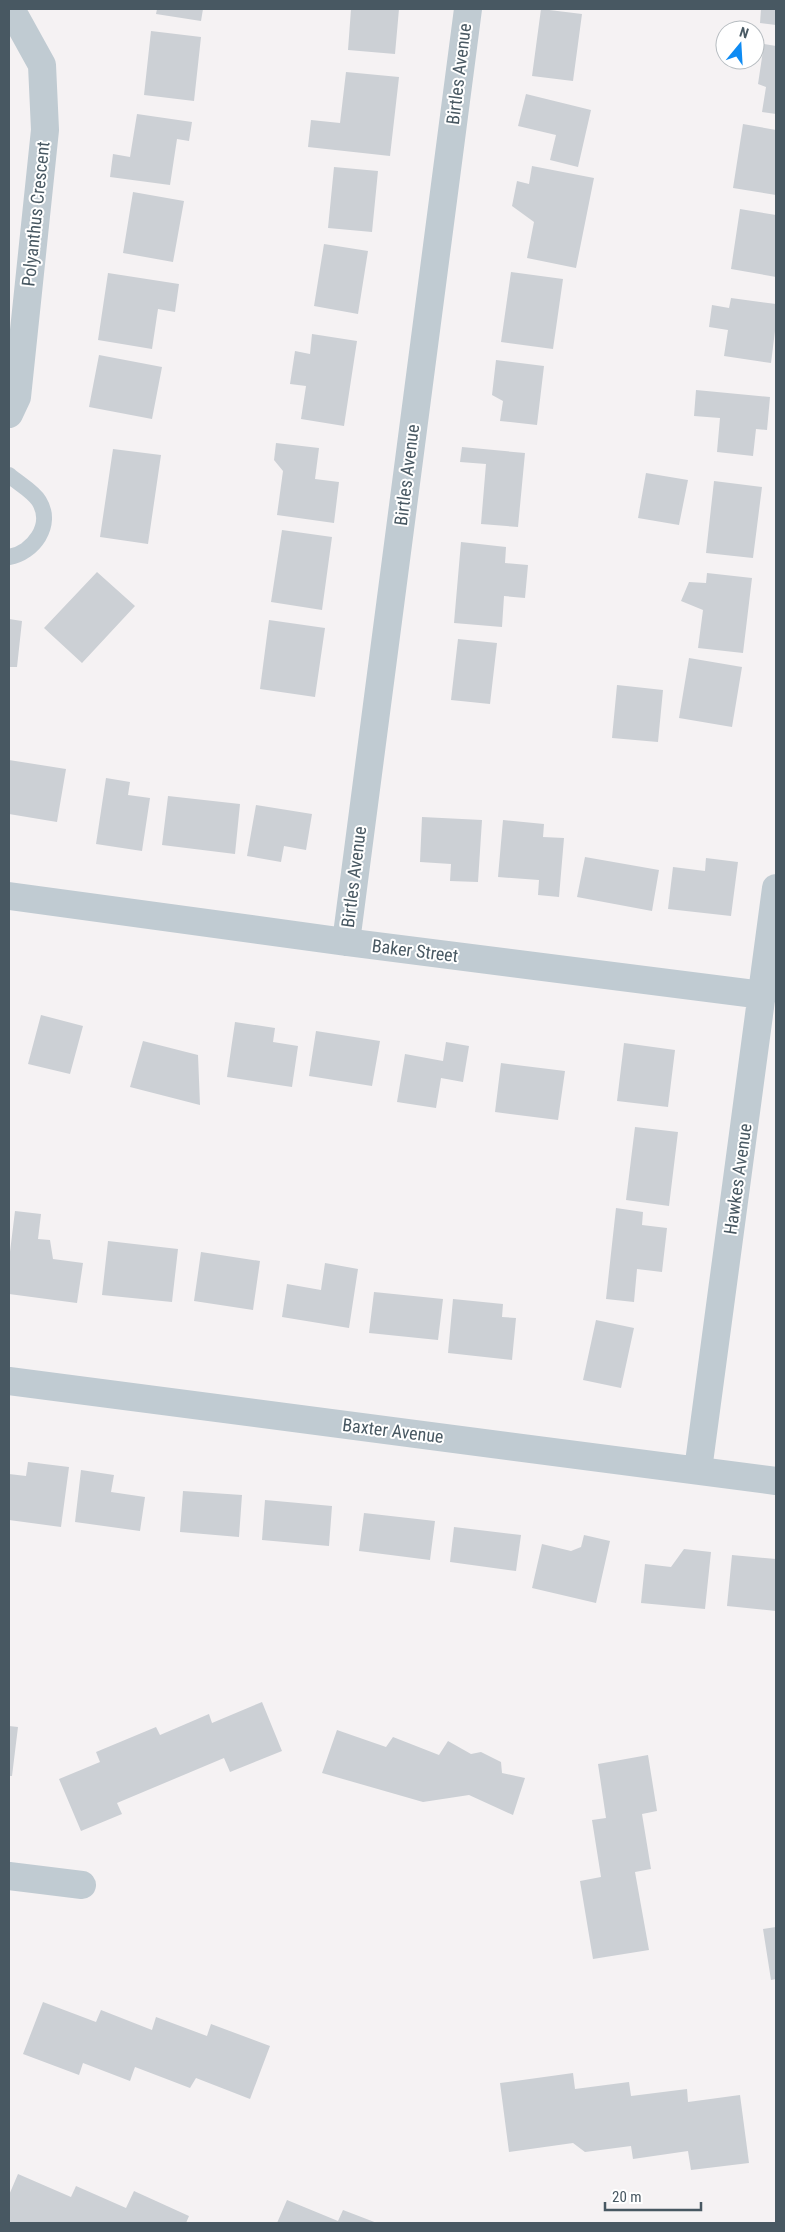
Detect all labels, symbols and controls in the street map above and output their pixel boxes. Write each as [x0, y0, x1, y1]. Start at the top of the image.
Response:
north arrow [715, 20, 765, 70]
street label: Birtles Avenue [442, 22, 475, 126]
text: N [737, 24, 751, 42]
street label: Polyanthus Crescent [17, 140, 54, 288]
street label: Birtles Avenue [390, 423, 423, 527]
street label: Birtles Avenue [337, 825, 370, 929]
street label: Baker Street [371, 935, 459, 966]
street label: Hawkes Avenue [719, 1122, 756, 1236]
street label: Baxter Avenue [341, 1414, 445, 1447]
scale bar [605, 2180, 701, 2212]
text: 20 m [612, 2188, 642, 2206]

